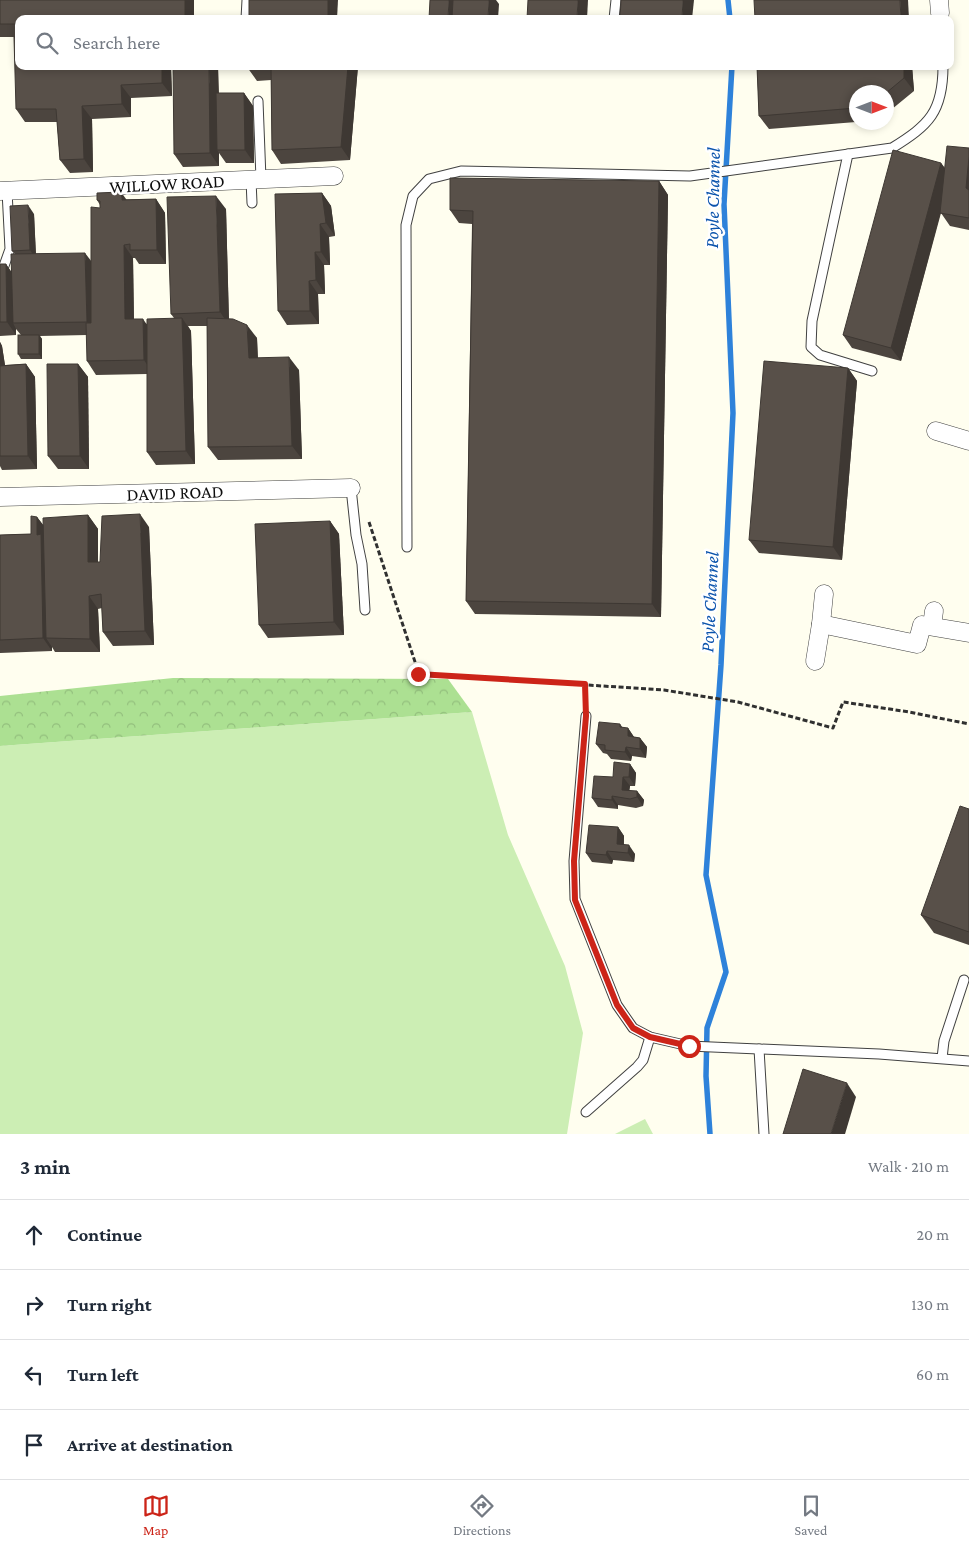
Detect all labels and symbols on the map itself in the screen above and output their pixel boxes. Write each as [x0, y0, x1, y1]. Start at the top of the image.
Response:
north arrow [849, 85, 894, 130]
water label: Poyle Channel [701, 147, 724, 249]
street label: WILLOW ROAD [109, 171, 225, 197]
street label: DAVID ROAD [126, 481, 224, 505]
water label: Poyle Channel [696, 551, 723, 653]
route end [407, 663, 430, 686]
route start [678, 1035, 701, 1058]

